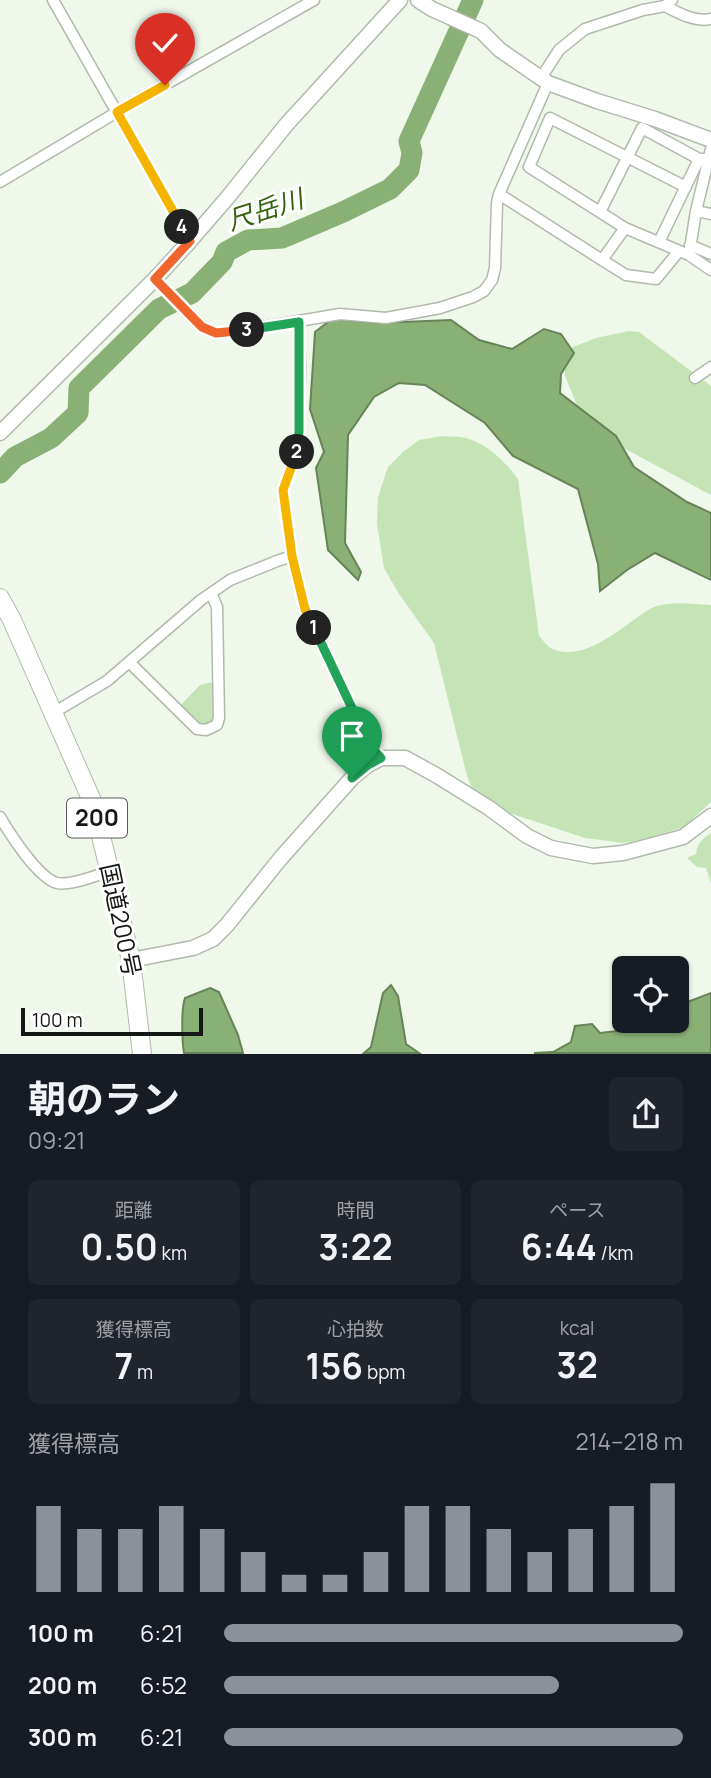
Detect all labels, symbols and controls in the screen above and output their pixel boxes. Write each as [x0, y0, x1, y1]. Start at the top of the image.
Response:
pin [135, 13, 195, 85]
icon: check [146, 24, 184, 62]
water label: 尺岳川 [222, 179, 310, 238]
pin: 4 [164, 210, 200, 244]
text: 4 [176, 213, 187, 239]
pin: 3 [230, 312, 264, 348]
text: 3 [241, 316, 252, 342]
pin: 2 [280, 434, 314, 470]
text: 2 [291, 438, 302, 464]
pin: 1 [296, 610, 332, 646]
text: 1 [309, 614, 318, 640]
pin [322, 706, 382, 778]
icon: arrive [333, 717, 371, 755]
road number: 200 [67, 798, 127, 838]
street label: 国道200号 [93, 860, 150, 979]
map controls [612, 956, 689, 1033]
button: locate [612, 956, 689, 1033]
scale bar [21, 1004, 203, 1036]
text: 100 m [32, 1007, 83, 1033]
text: 朝のラン [28, 1072, 180, 1124]
button: share [609, 1077, 683, 1151]
text: 09:21 [28, 1124, 85, 1156]
text: 距離 [115, 1197, 153, 1223]
text: 時間 [336, 1197, 375, 1223]
text: ペース [549, 1197, 605, 1223]
text: 0.50 [81, 1223, 158, 1271]
text: 3:22 [318, 1223, 393, 1271]
text: 6:44 [521, 1223, 597, 1271]
text: km [158, 1240, 187, 1266]
text: /km [597, 1240, 633, 1266]
text: kcal [560, 1315, 595, 1341]
text: 獲得標高 [96, 1316, 172, 1342]
text: 心拍数 [327, 1316, 384, 1342]
text: 32 [557, 1341, 598, 1389]
text: 7 [115, 1342, 133, 1390]
text: 156 [305, 1342, 363, 1390]
text: m [133, 1359, 153, 1385]
text: bpm [363, 1359, 406, 1385]
text: 214–218 m [575, 1425, 683, 1457]
text: 獲得標高 [28, 1427, 120, 1459]
text: 100 m [28, 1617, 94, 1649]
text: 6:21 [140, 1617, 183, 1649]
text: 200 m [28, 1669, 97, 1701]
text: 6:52 [140, 1669, 187, 1701]
text: 300 m [28, 1721, 97, 1753]
text: 6:21 [140, 1721, 183, 1753]

